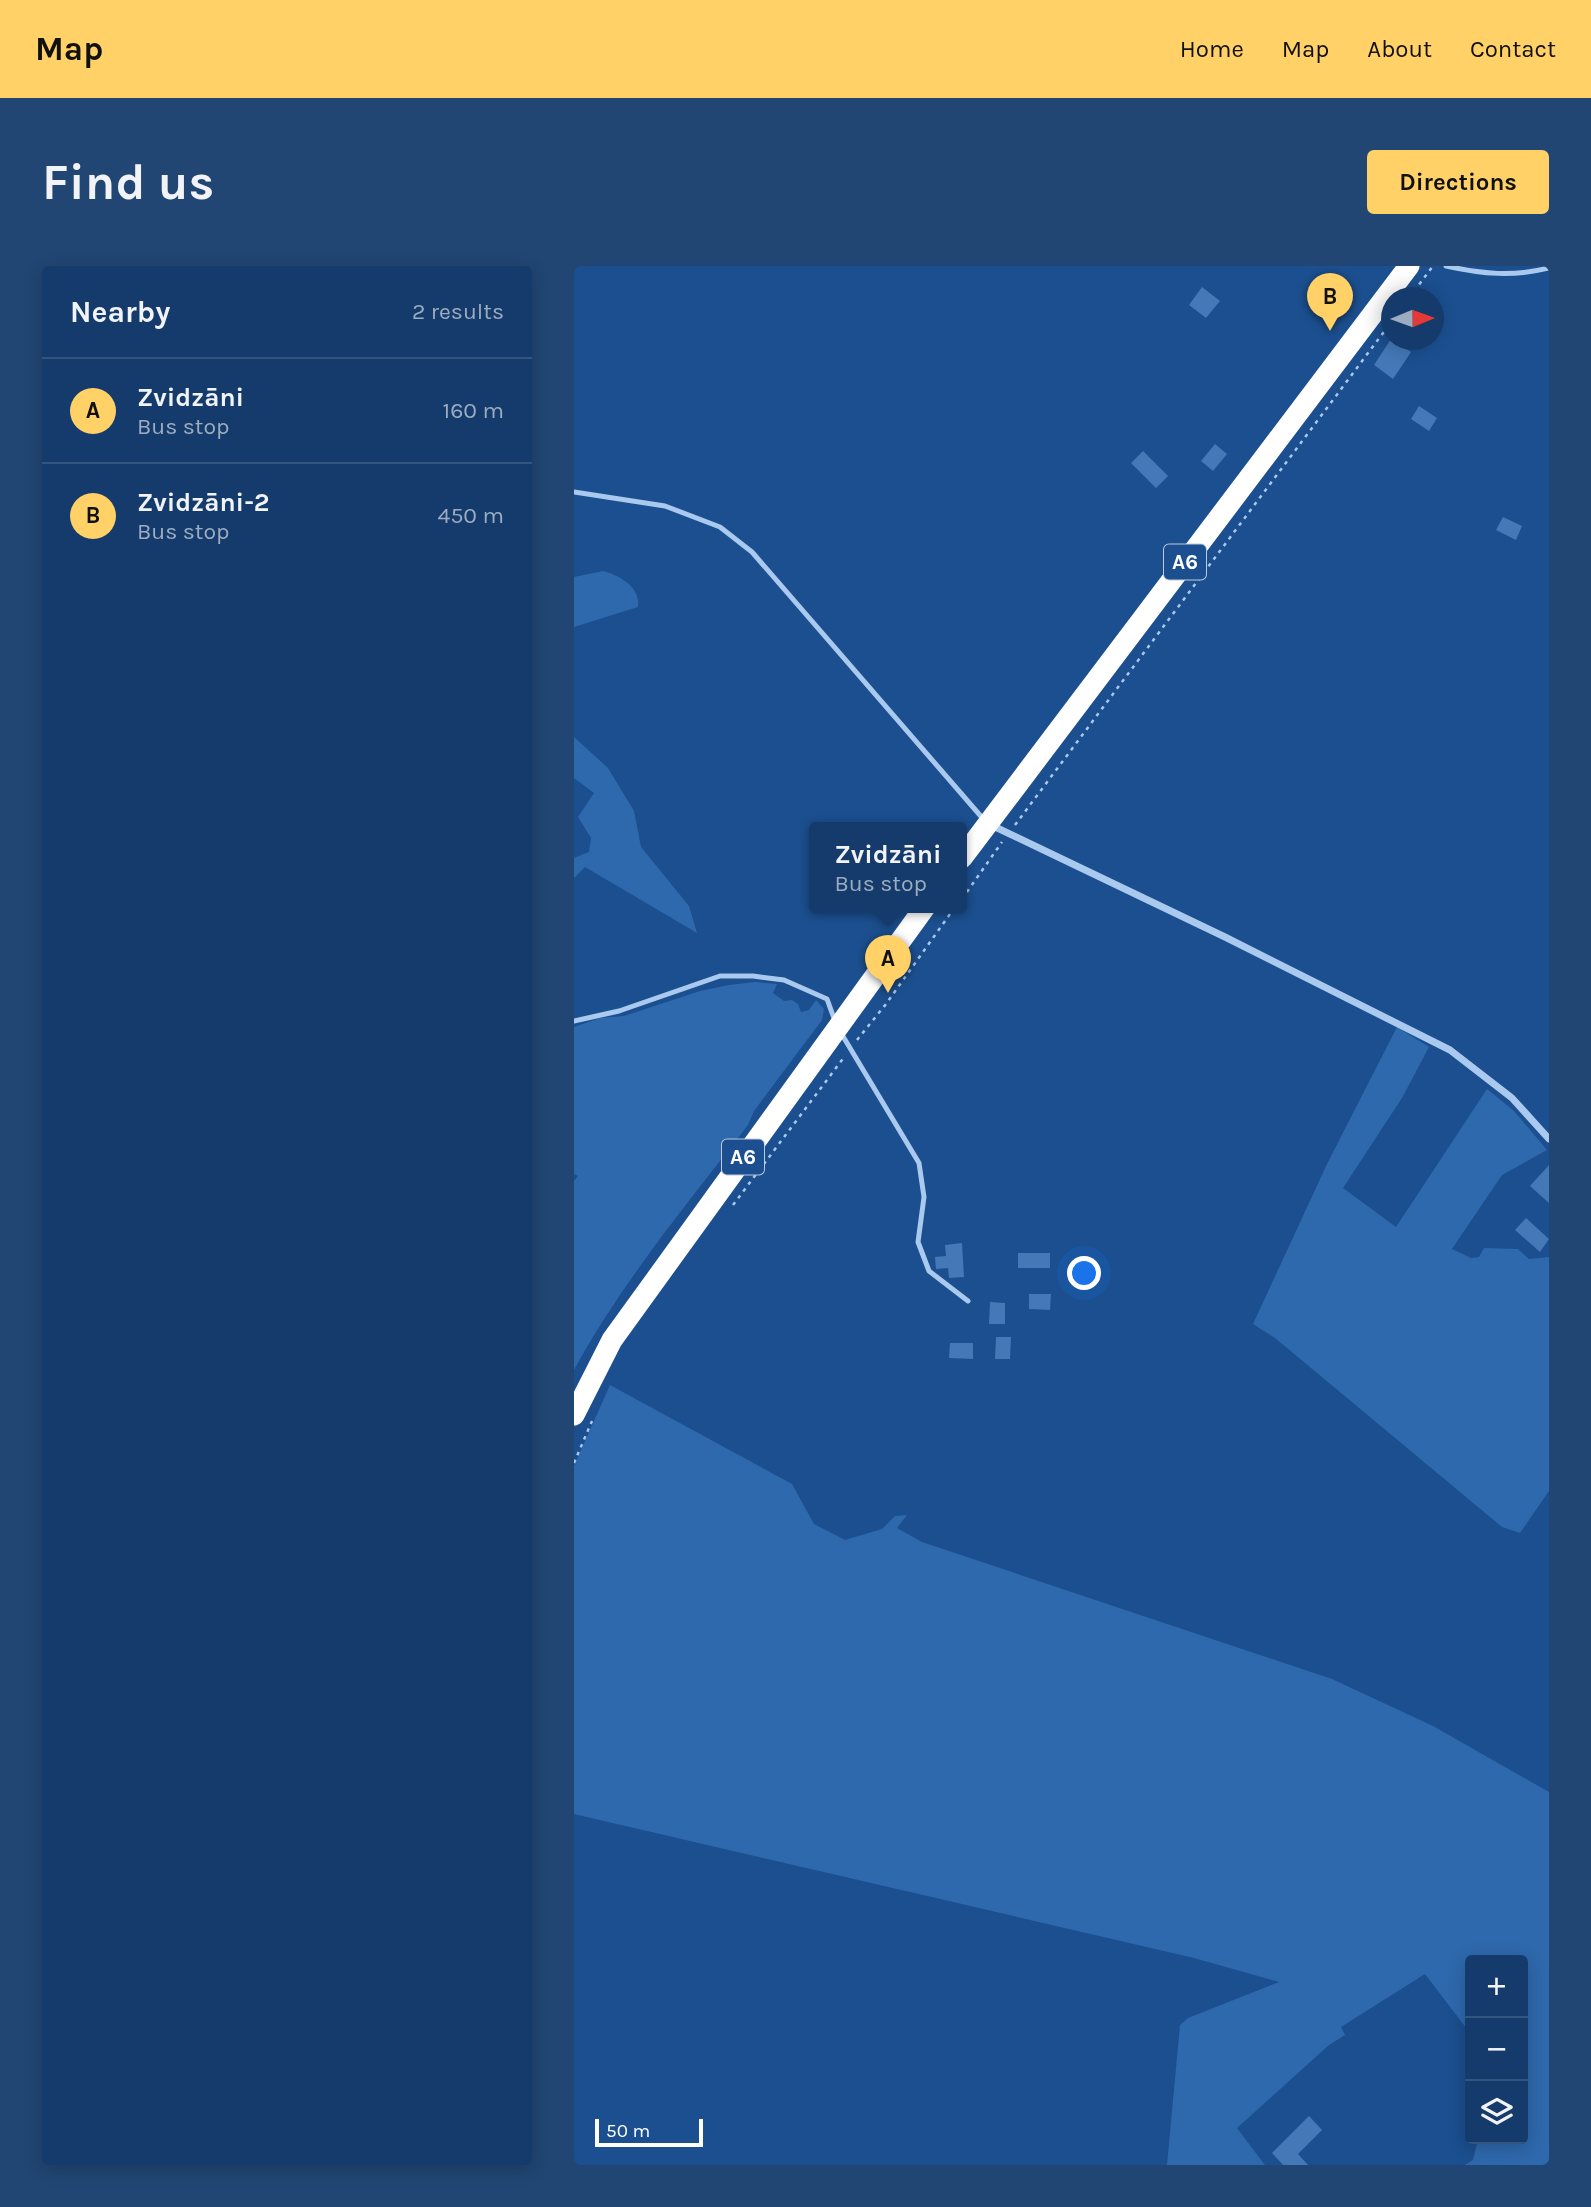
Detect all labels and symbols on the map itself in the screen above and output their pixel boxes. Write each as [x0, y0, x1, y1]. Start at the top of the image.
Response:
pin: B [1307, 273, 1353, 331]
north arrow [1381, 287, 1444, 350]
road number: A6 [1164, 544, 1206, 580]
pin: A [865, 935, 911, 993]
road number: A6 [722, 1140, 764, 1174]
your location [1067, 1256, 1101, 1290]
scale bar [595, 2116, 704, 2148]

